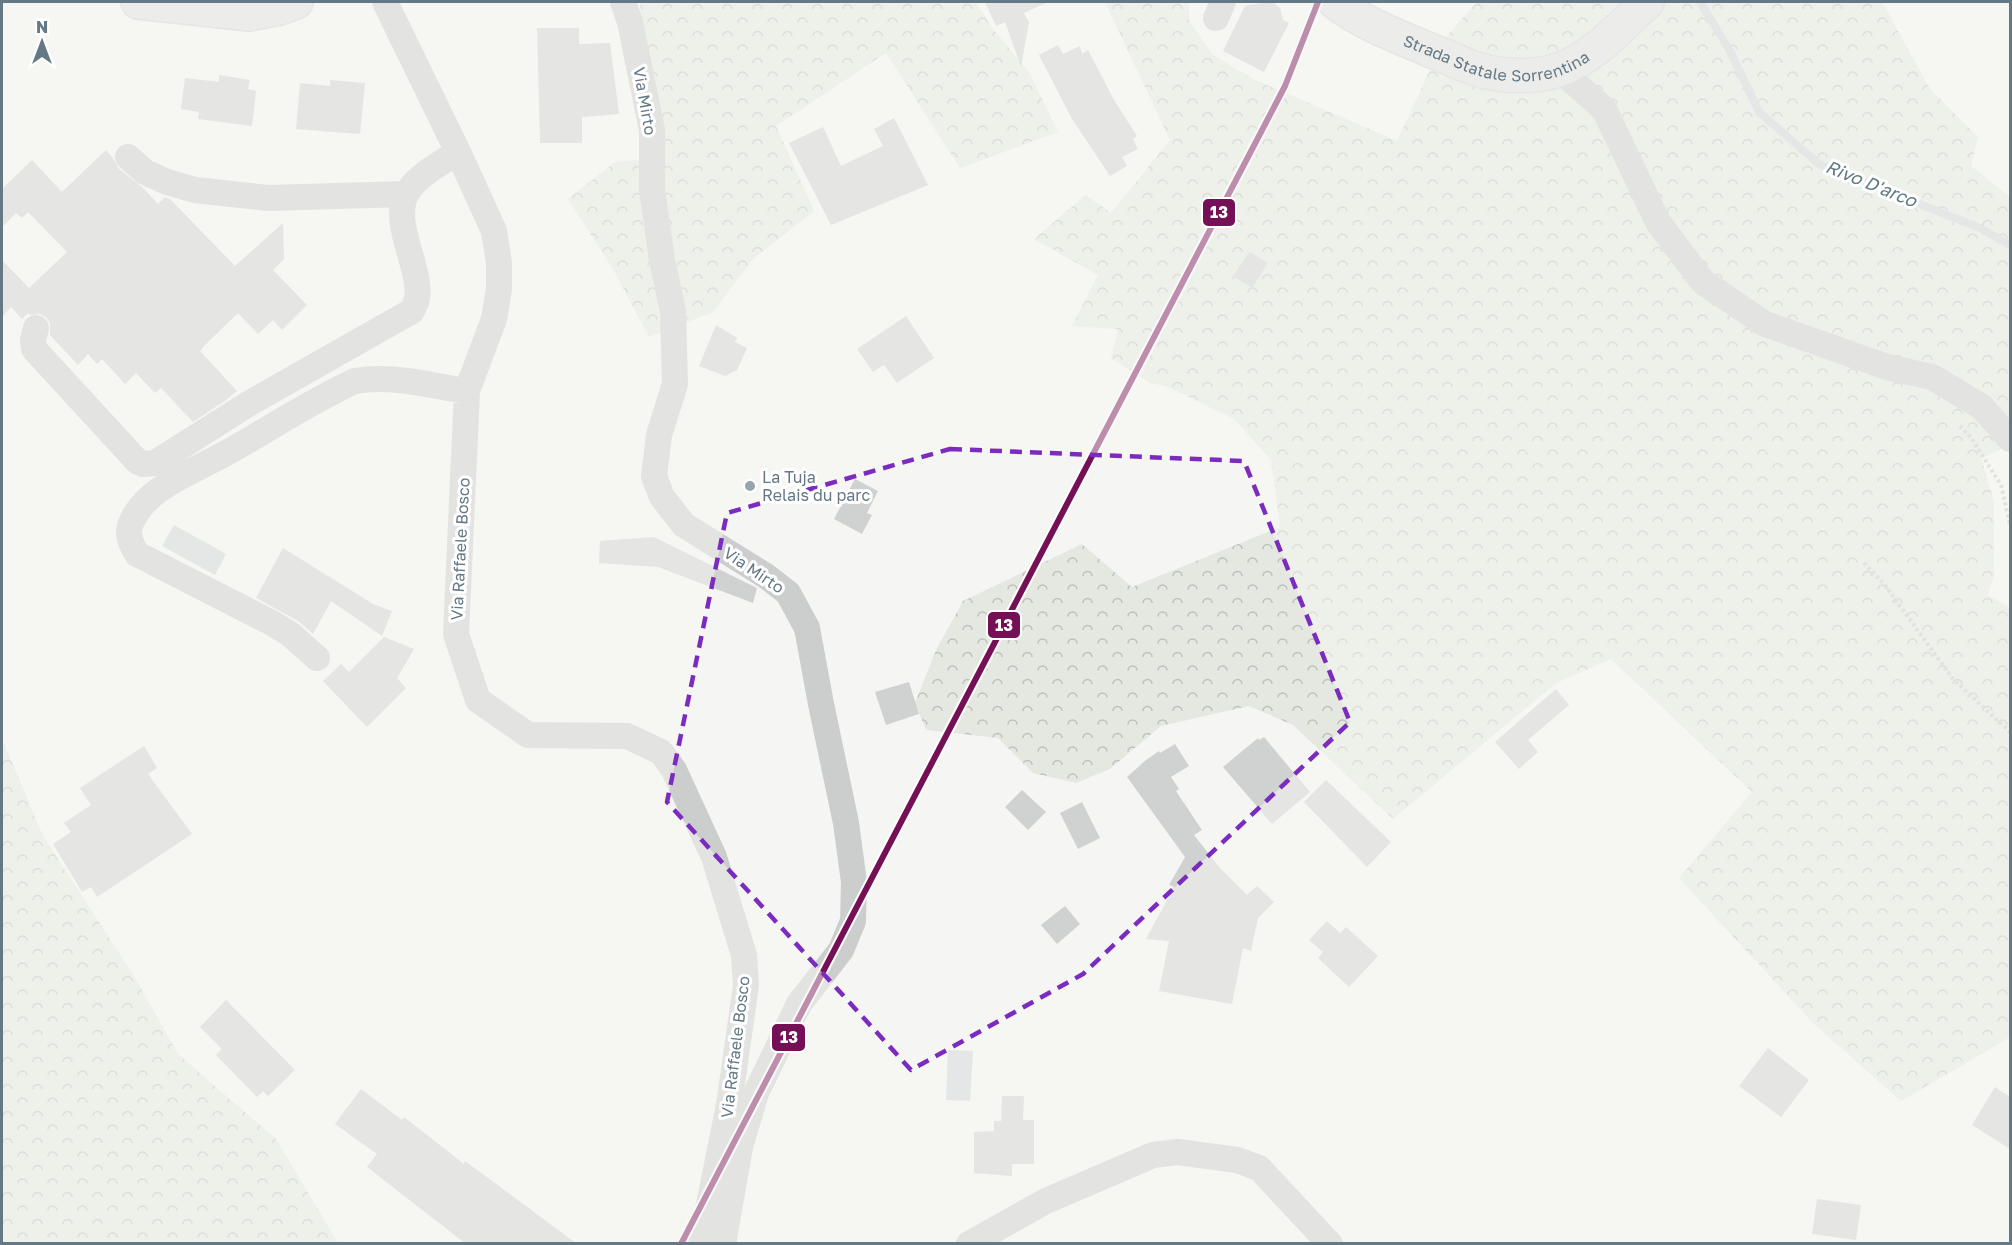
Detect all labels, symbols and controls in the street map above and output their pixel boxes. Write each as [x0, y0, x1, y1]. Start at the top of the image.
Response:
north arrow [12, 12, 72, 72]
text: N [36, 17, 48, 37]
street label: Strada Statale Sorrentina [1400, 30, 1593, 86]
street label: Via Mirto [629, 65, 661, 137]
water label: Rivo D'arco [1823, 155, 1921, 212]
line badge: 13 [1202, 198, 1236, 227]
text: 13 [1210, 202, 1228, 222]
place label: La Tuja Relais du parc [762, 467, 870, 505]
street label: Via Raffaele Bosco [446, 477, 474, 621]
marker: La Tuja Relais du parc [743, 479, 757, 493]
street label: Via Mirto [720, 543, 788, 597]
line badge: 13 [987, 611, 1021, 639]
text: 13 [995, 615, 1013, 635]
street label: Via Raffaele Bosco [716, 975, 754, 1119]
line badge: 13 [771, 1023, 806, 1052]
text: 13 [780, 1027, 798, 1047]

